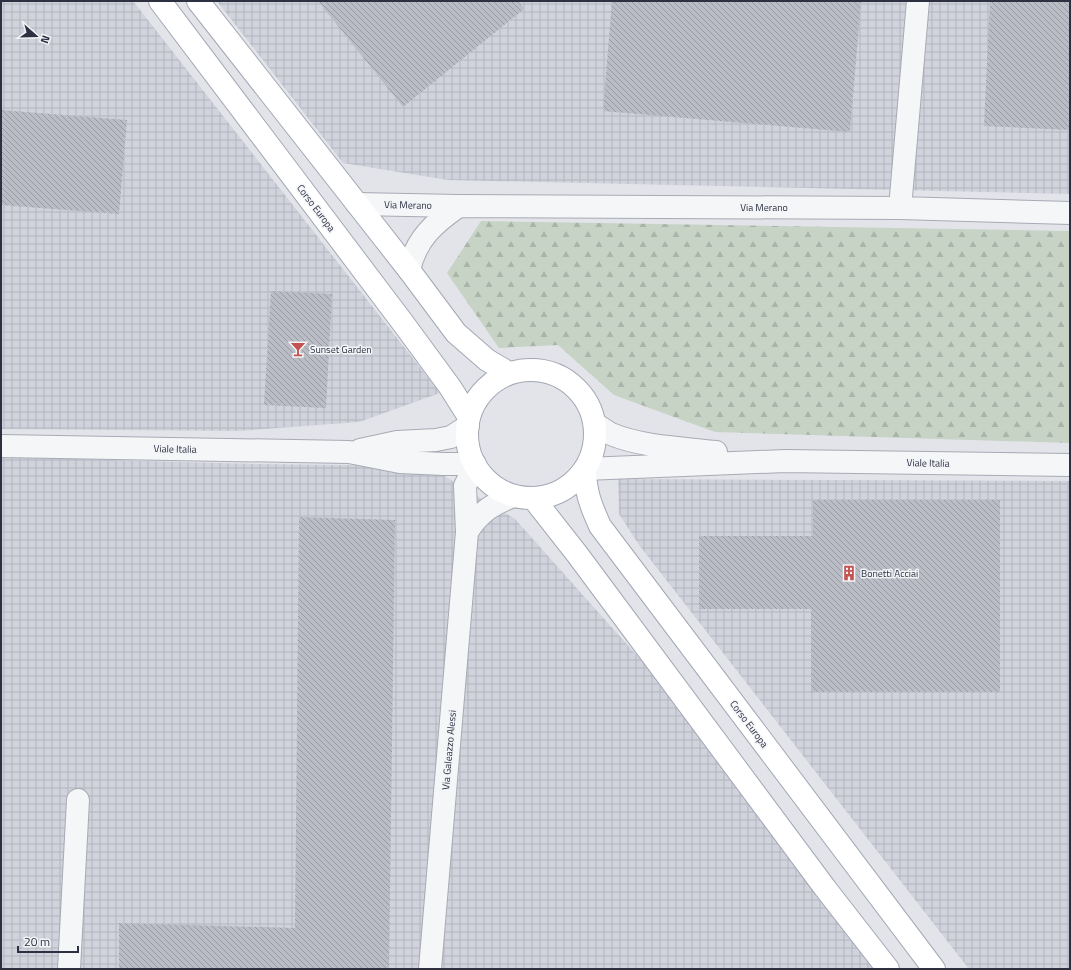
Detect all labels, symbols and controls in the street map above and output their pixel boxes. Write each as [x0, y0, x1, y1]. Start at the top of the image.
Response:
north arrow [16, 16, 56, 56]
text: N [37, 33, 54, 46]
street label: Corso Europa [293, 181, 339, 235]
street label: Via Merano [384, 197, 432, 213]
street label: Via Merano [740, 200, 788, 215]
bar icon: Sunset Garden [289, 340, 307, 358]
place label: Sunset Garden [310, 342, 372, 357]
street label: Viale Italia [153, 441, 197, 457]
street label: Viale Italia [906, 455, 950, 471]
building icon: Bonetti Acciai [840, 564, 858, 582]
place label: Bonetti Acciai [861, 566, 918, 581]
street label: Corso Europa [726, 697, 772, 751]
street label: Via Galeazzo Alessi [438, 709, 460, 791]
scale bar [18, 928, 78, 954]
text: 20 m [24, 932, 50, 951]

